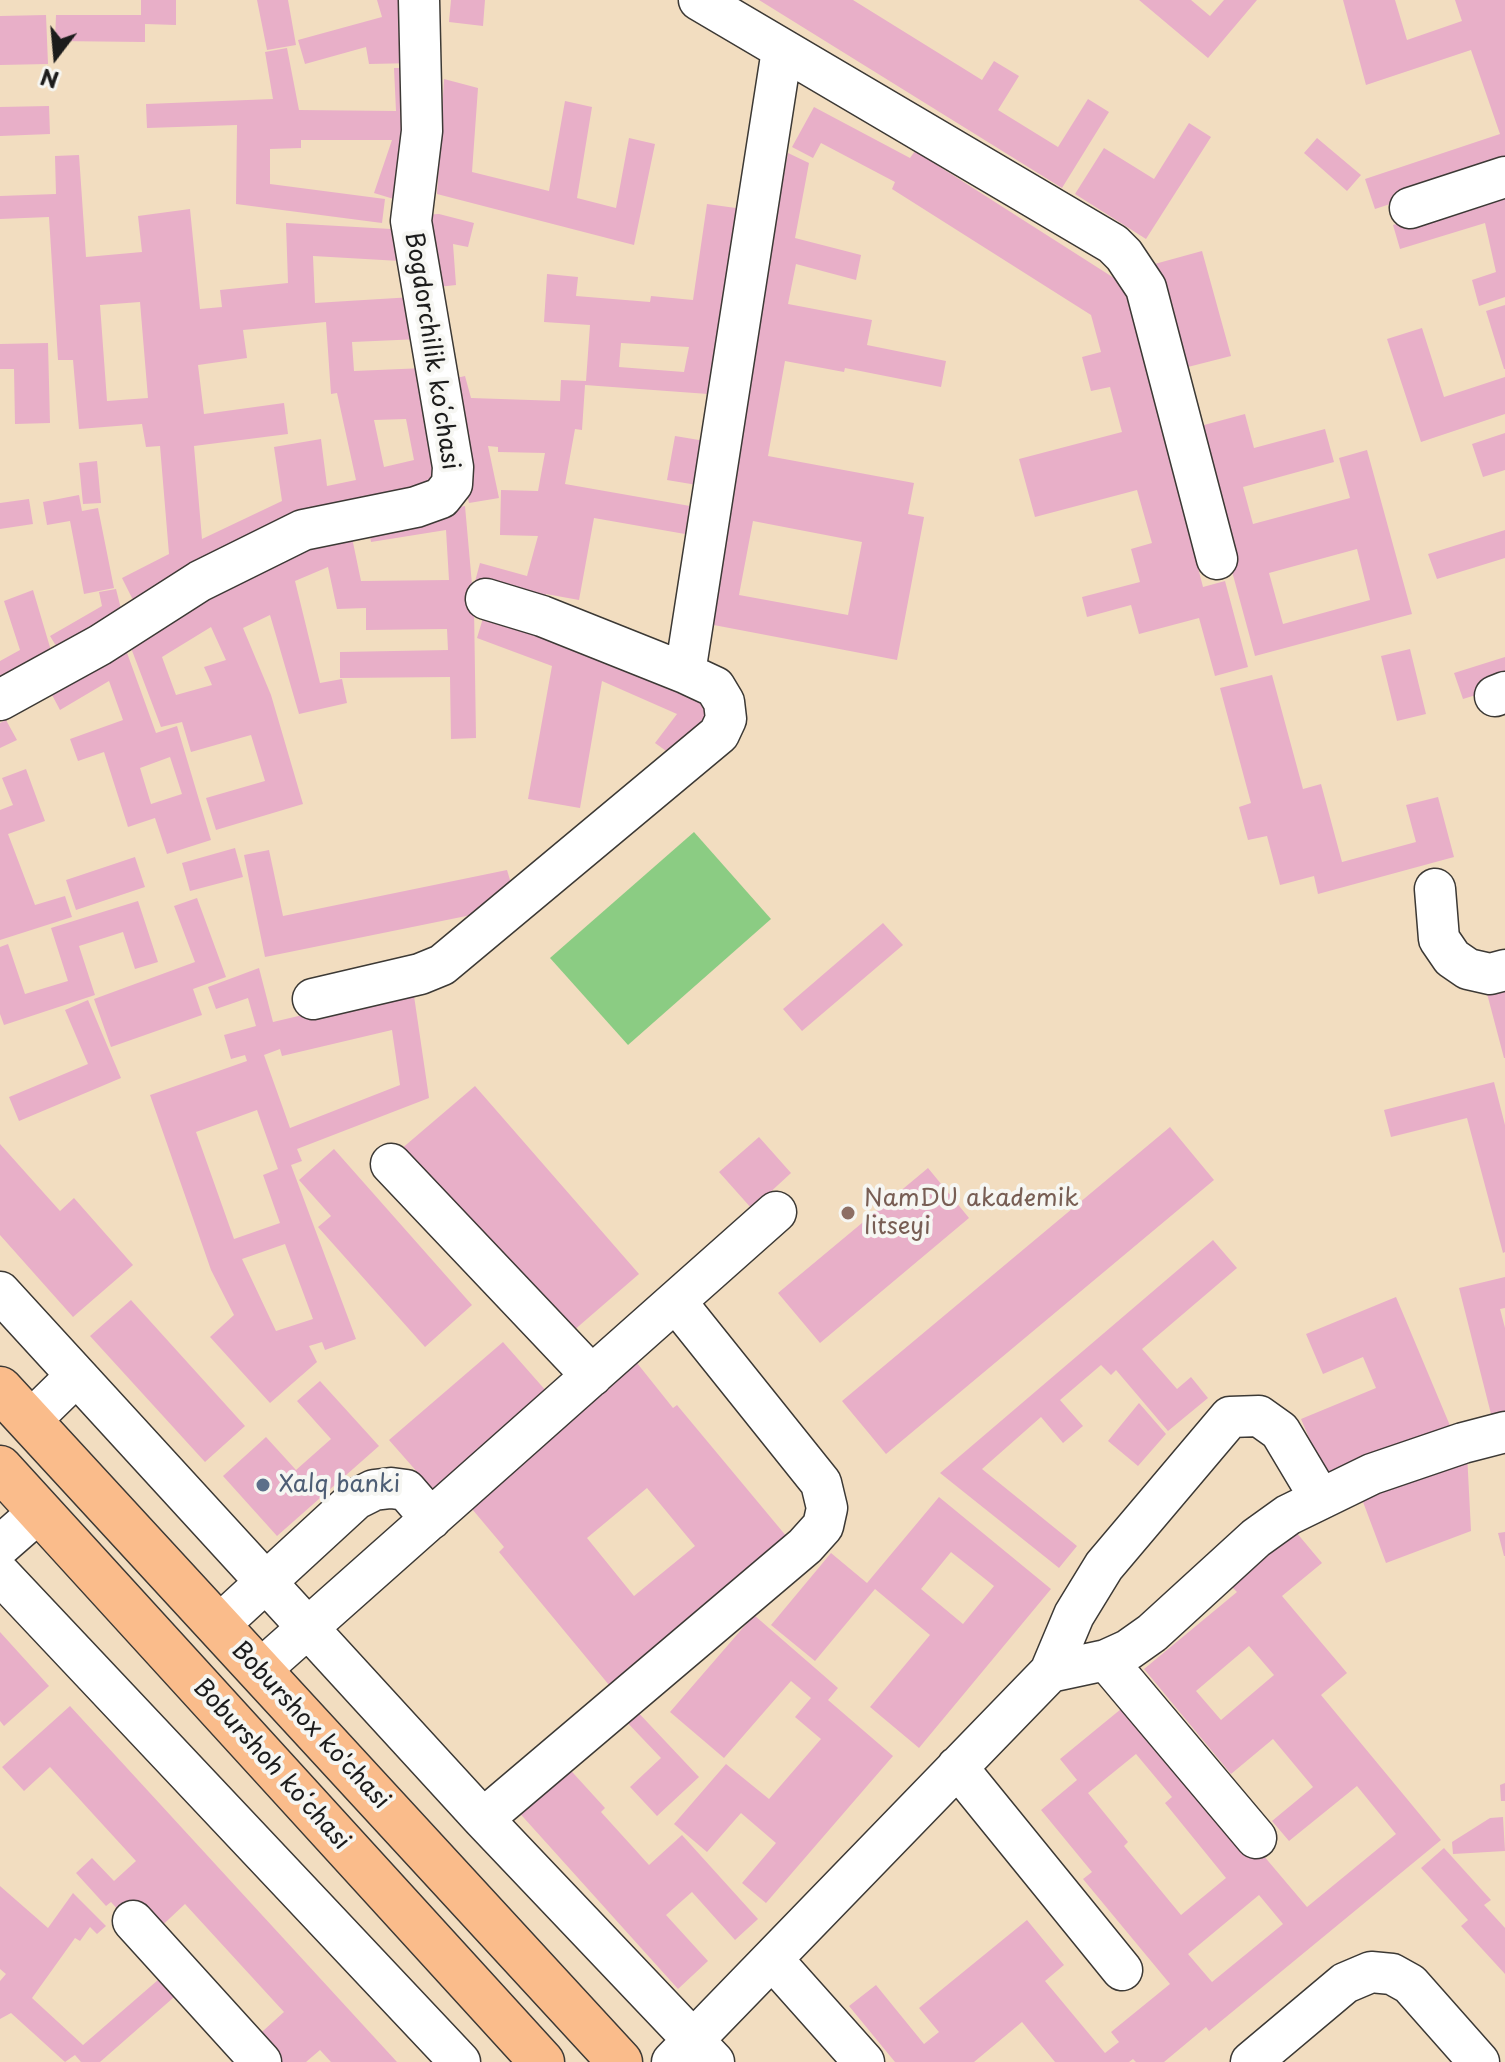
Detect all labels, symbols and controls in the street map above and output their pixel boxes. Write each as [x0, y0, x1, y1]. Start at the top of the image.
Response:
north arrow [16, 16, 96, 96]
text: N [36, 61, 62, 98]
street label: Bogdorchilik koʻchasi [398, 230, 464, 472]
place label: NamDU akademik litseyi [864, 1185, 1079, 1241]
marker: NamDU akademik litseyi [839, 1204, 857, 1222]
place label: Xalq banki [279, 1471, 400, 1499]
marker: Xalq banki [254, 1476, 272, 1494]
street label: Boburshox ko'chasi [225, 1636, 395, 1816]
street label: Boburshoh koʻchasi [187, 1674, 355, 1856]

